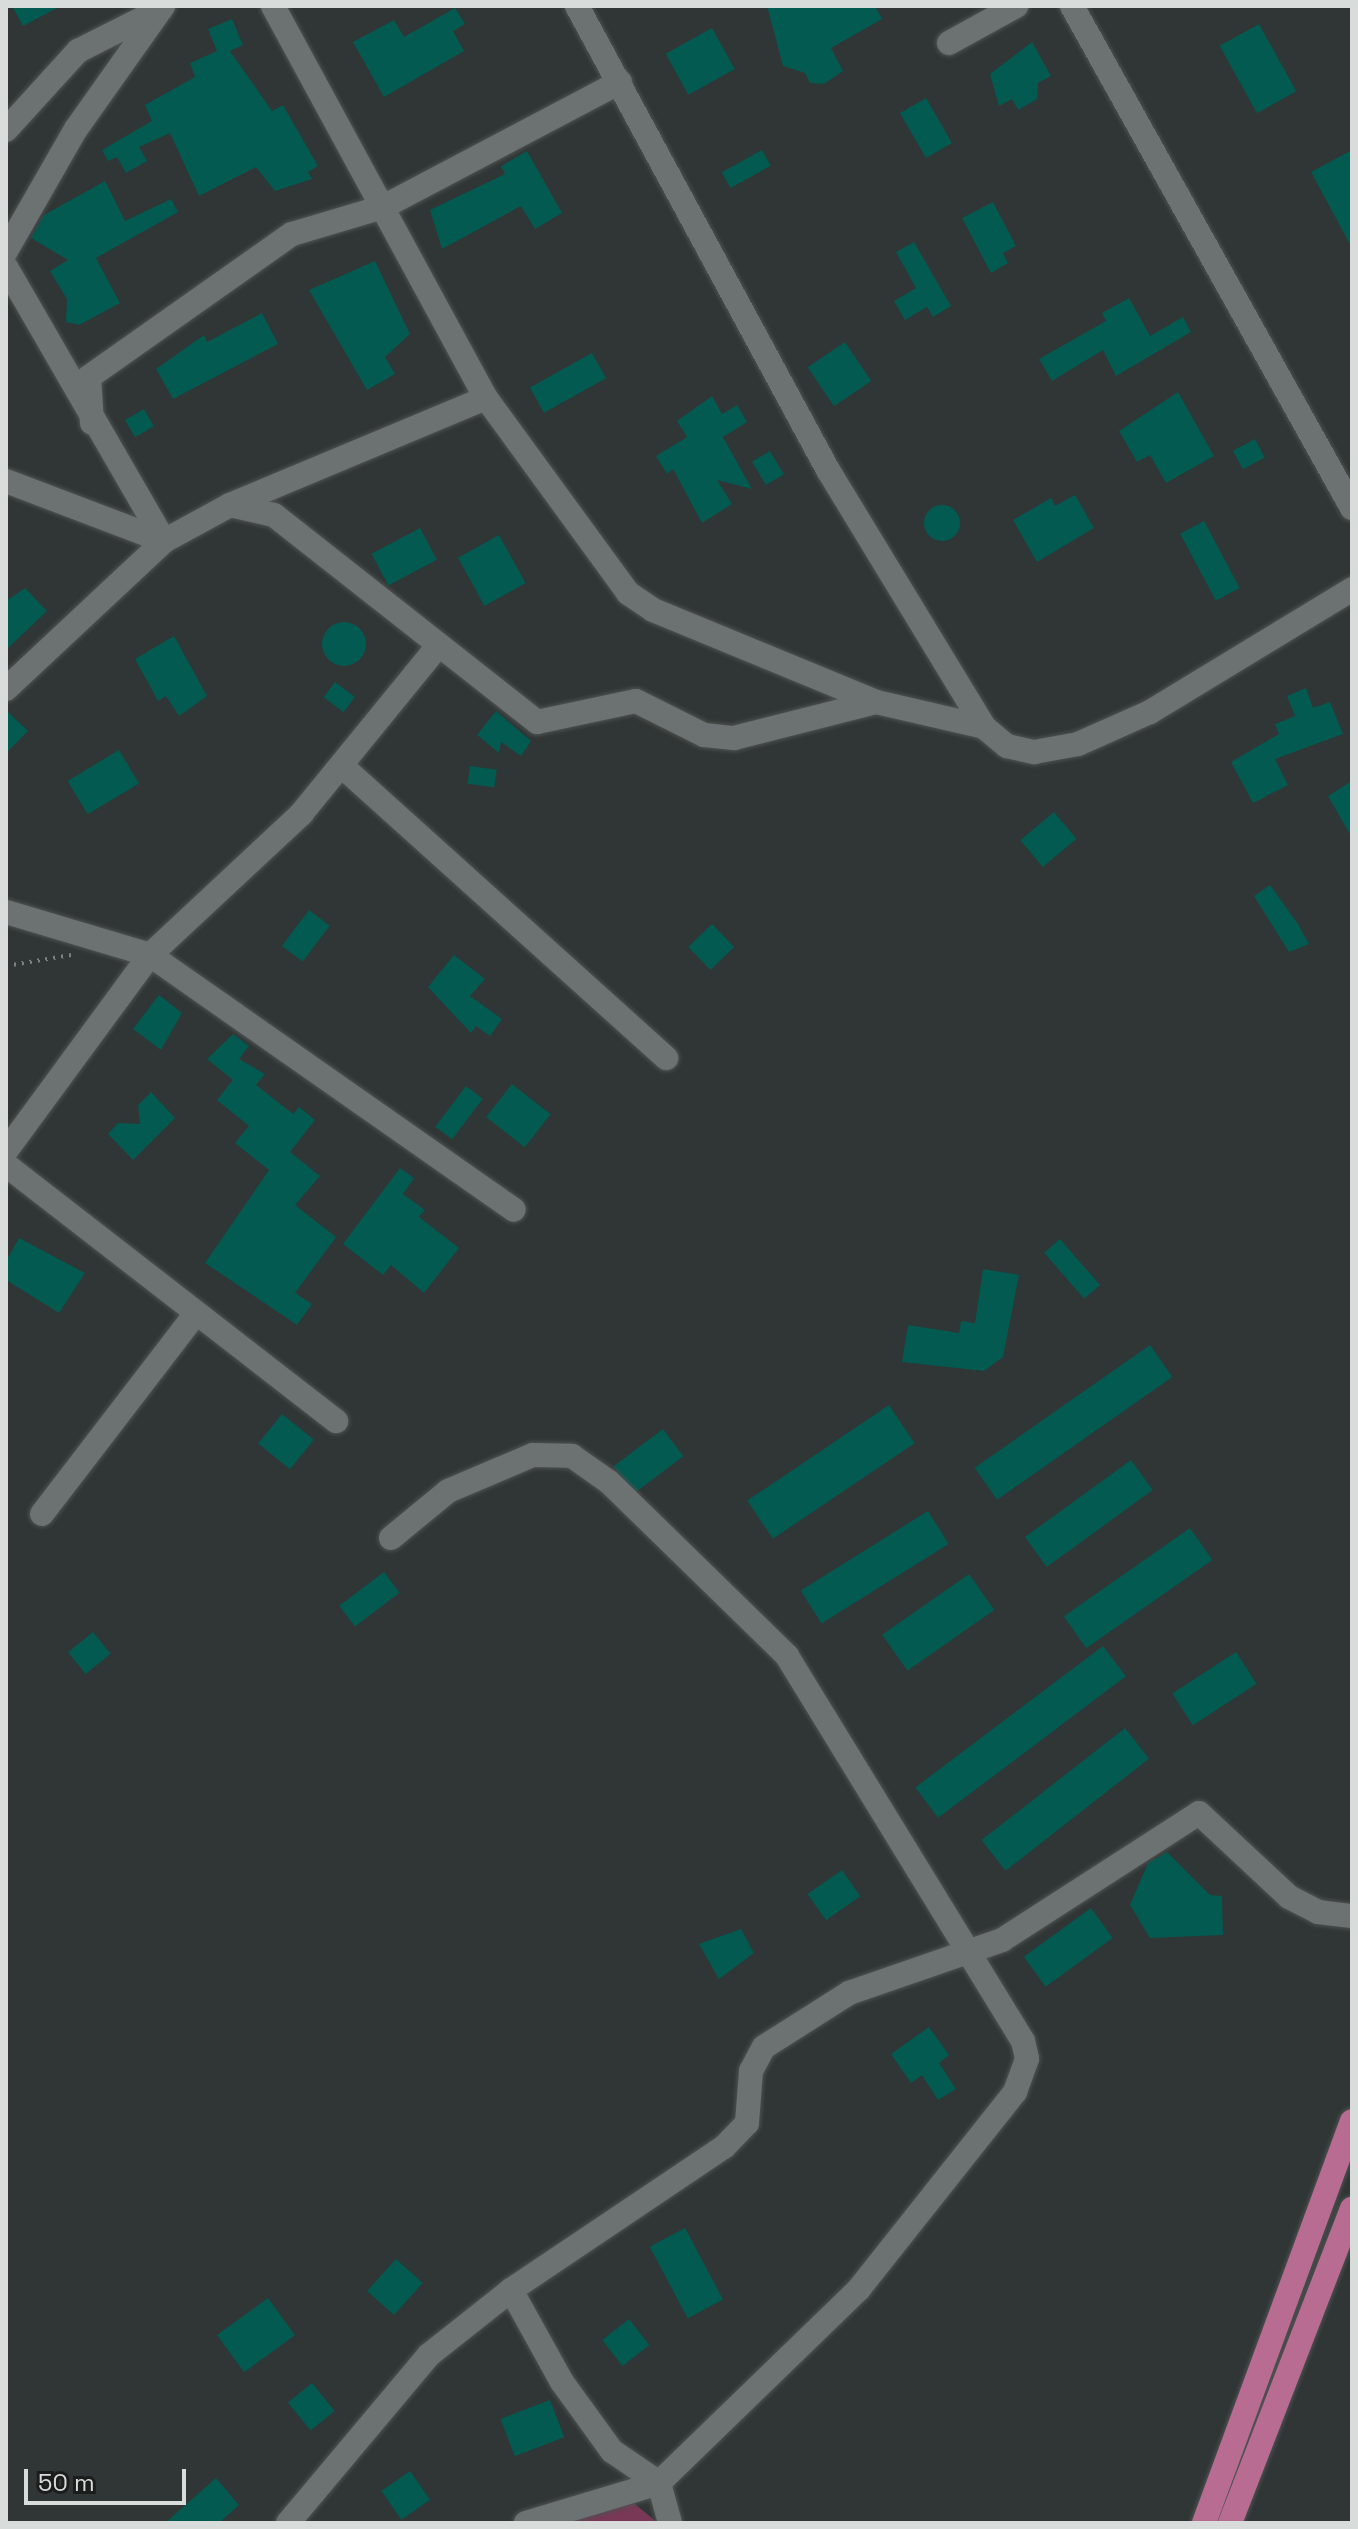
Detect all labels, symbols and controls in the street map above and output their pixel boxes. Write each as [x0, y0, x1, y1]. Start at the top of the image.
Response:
scale bar [28, 2453, 190, 2503]
text: 50 m [38, 2467, 95, 2498]

